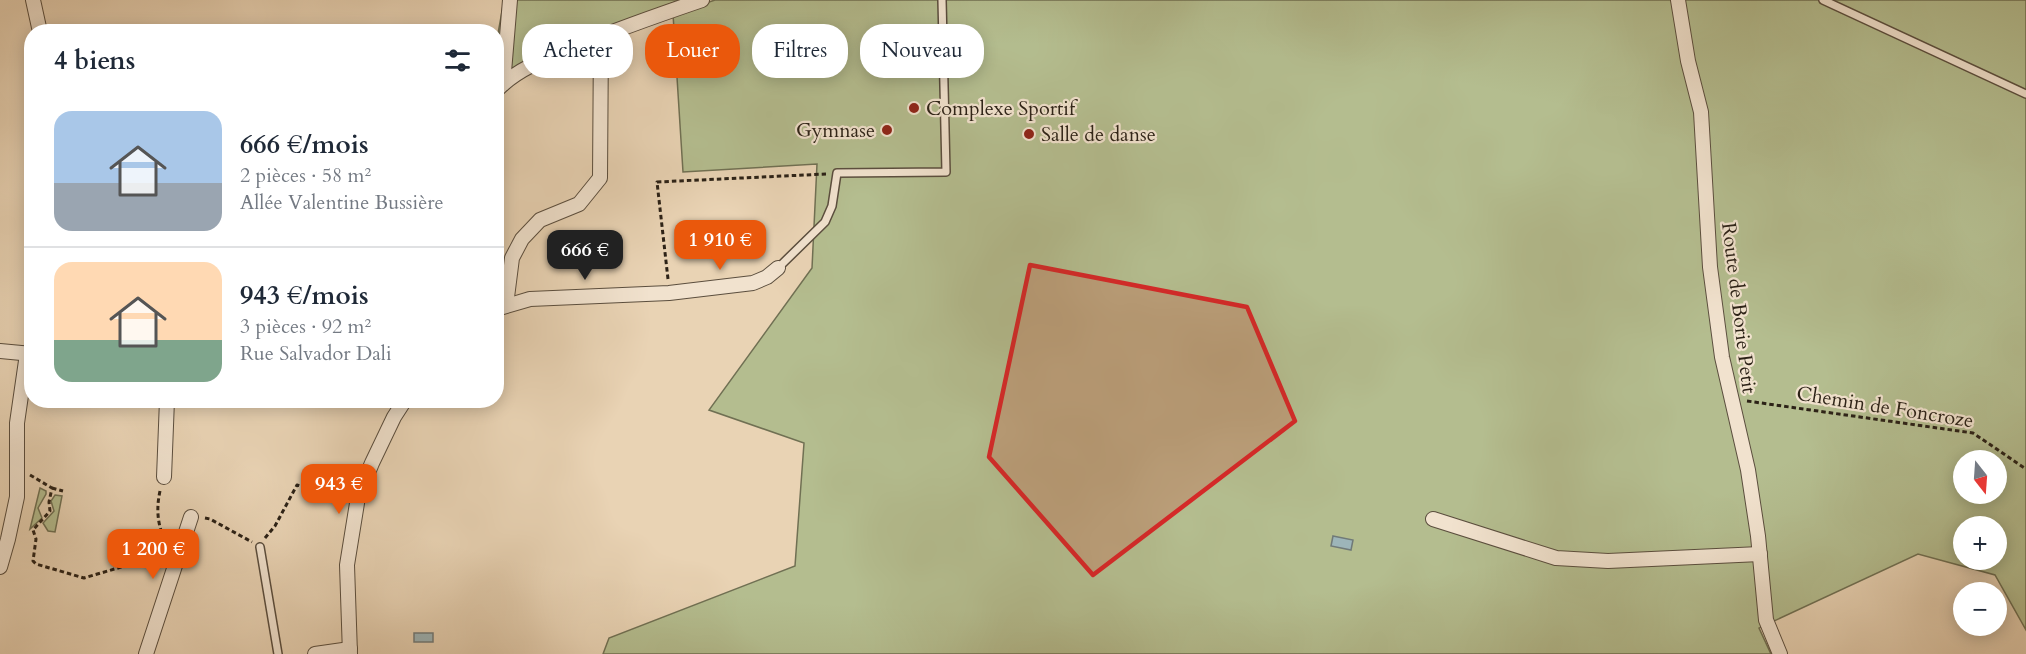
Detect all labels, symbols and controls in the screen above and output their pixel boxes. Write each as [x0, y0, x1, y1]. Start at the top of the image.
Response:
chip: Acheter [522, 24, 633, 78]
chip: Louer [645, 24, 740, 78]
chip: Filtres [752, 24, 848, 78]
chip: Nouveau [860, 24, 984, 78]
text: 4 biens [54, 43, 135, 78]
icon: filters [441, 44, 474, 77]
place label: Complexe Sportif [926, 95, 1078, 122]
marker: Complexe Sportif [907, 101, 921, 115]
place label: Gymnase [796, 117, 875, 144]
place label: Salle de danse [1041, 121, 1156, 148]
marker: Gymnase [880, 123, 894, 137]
text: 666 €/mois [240, 127, 369, 162]
marker: Salle de danse [1022, 127, 1036, 141]
icon: home [102, 135, 174, 207]
text: 2 pièces · 58 m² [240, 162, 371, 189]
text: Allée Valentine Bussière [240, 189, 444, 216]
pin: 1 910 € [665, 220, 775, 271]
street label: Route de Borie Petit [1715, 221, 1763, 396]
text: 1 910 € [688, 226, 752, 253]
pin: 666 € [543, 230, 627, 281]
text: 666 € [561, 236, 609, 263]
text: 943 €/mois [240, 278, 369, 313]
icon: home [102, 286, 174, 358]
text: 3 pièces · 92 m² [240, 313, 371, 340]
text: Rue Salvador Dali [240, 340, 392, 367]
street label: Chemin de Foncroze [1795, 380, 1975, 434]
north arrow [1953, 450, 2007, 504]
map controls [1953, 450, 2007, 636]
pin: 943 € [297, 464, 381, 515]
text: 943 € [315, 470, 363, 497]
button: + [1953, 516, 2007, 570]
pin: 1 200 € [98, 529, 208, 580]
text: 1 200 € [121, 535, 185, 562]
button: − [1953, 582, 2007, 636]

